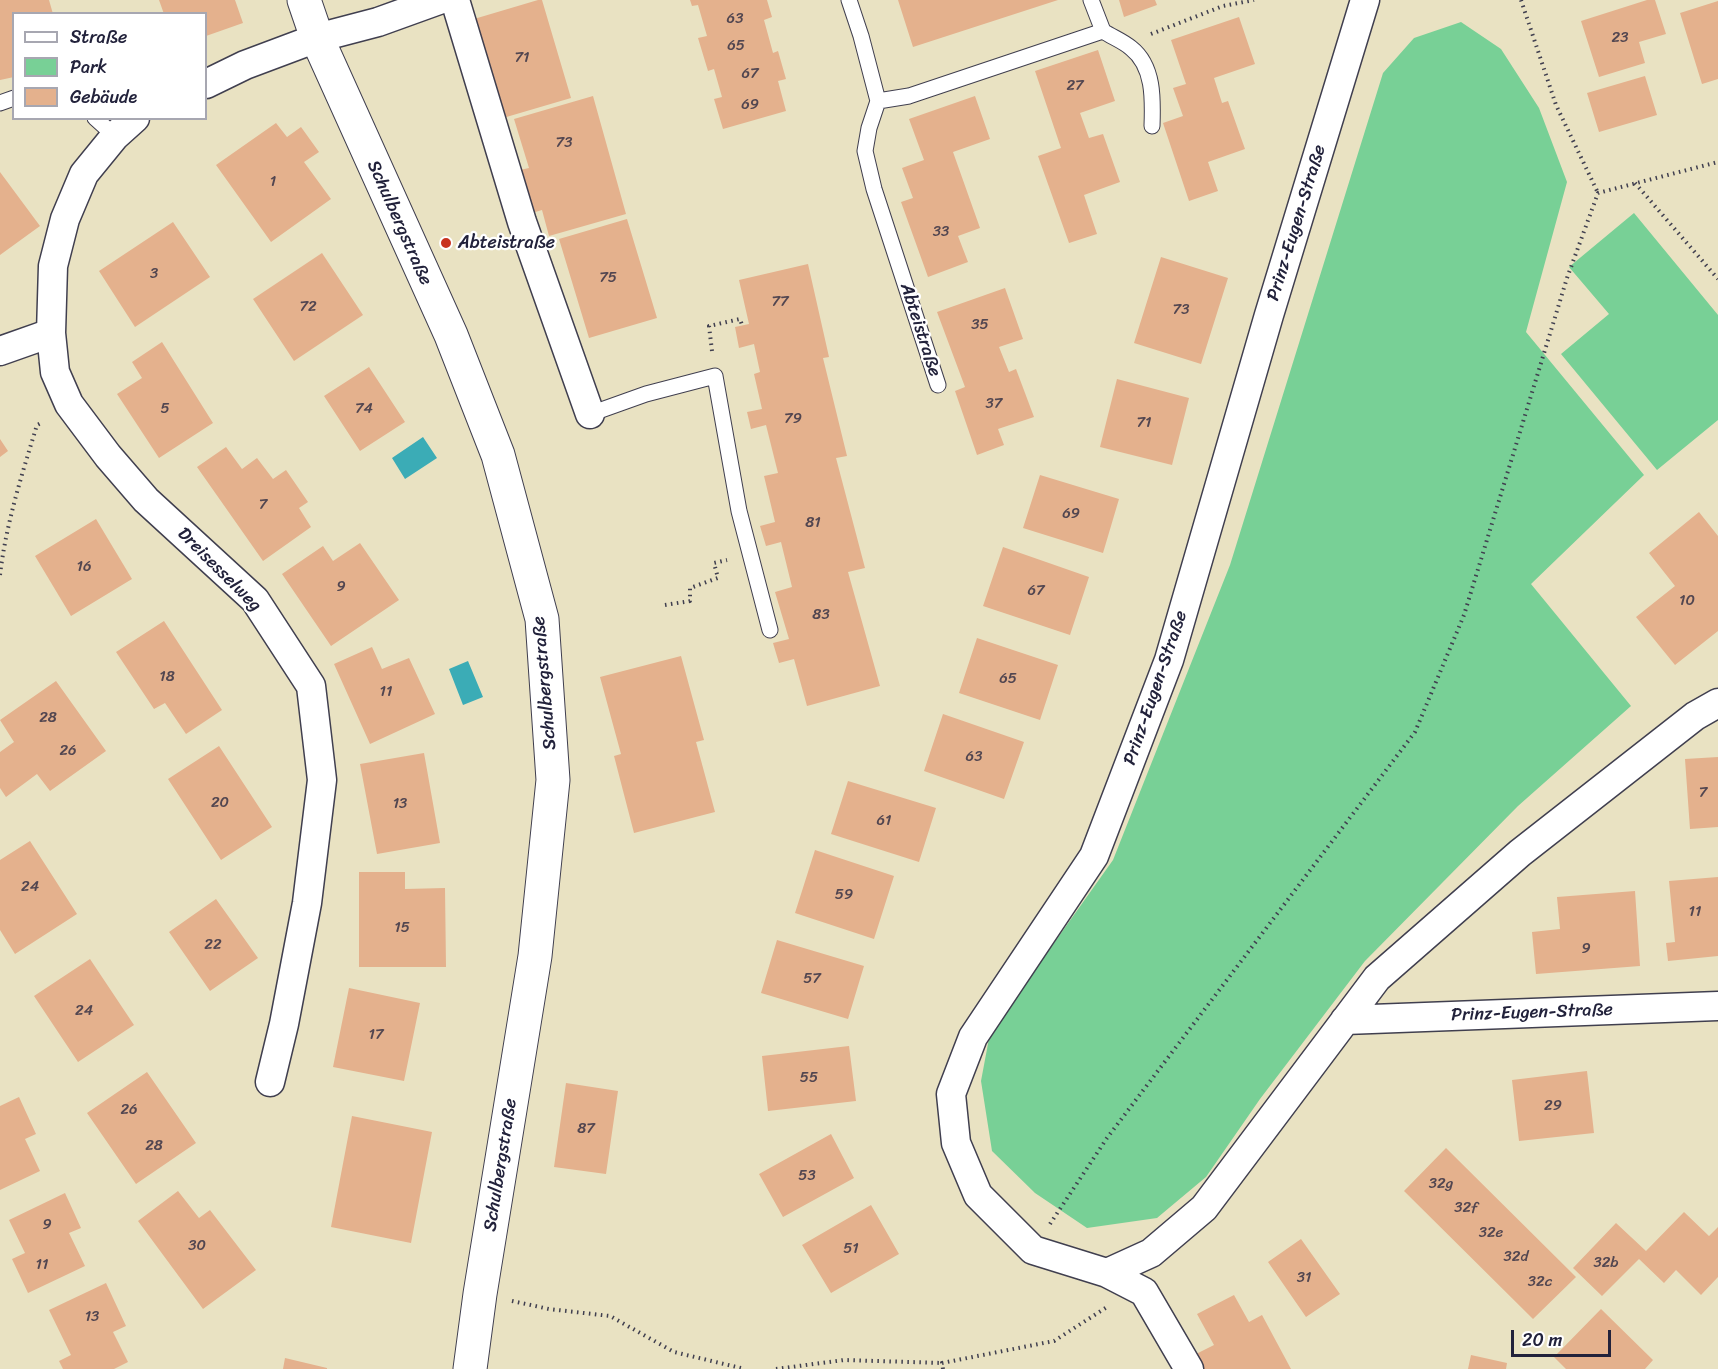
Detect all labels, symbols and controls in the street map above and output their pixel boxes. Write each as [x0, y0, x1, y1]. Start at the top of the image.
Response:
house number: 63 [727, 10, 743, 28]
legend [12, 12, 207, 120]
text: Straße [70, 21, 127, 53]
house number: 23 [1612, 29, 1628, 47]
house number: 65 [727, 37, 745, 55]
house number: 71 [515, 49, 529, 67]
text: Park [70, 51, 107, 83]
house number: 67 [741, 65, 759, 83]
house number: 27 [1066, 77, 1084, 95]
text: Gebäude [70, 81, 137, 113]
house number: 69 [741, 96, 759, 114]
house number: 73 [556, 134, 572, 152]
street label: Prinz-Eugen-Straße [1263, 142, 1331, 304]
street label: Schulbergstraße [362, 157, 436, 289]
house number: 1 [270, 173, 276, 191]
house number: 33 [933, 223, 949, 241]
place label: Abteistraße [458, 232, 555, 254]
marker: Abteistraße [439, 236, 453, 250]
house number: 3 [150, 265, 158, 283]
house number: 75 [599, 269, 617, 287]
street label: Abteistraße [895, 280, 945, 380]
house number: 77 [771, 293, 789, 311]
house number: 72 [299, 298, 317, 316]
house number: 73 [1173, 301, 1189, 319]
house number: 35 [971, 316, 989, 334]
house number: 37 [986, 395, 1002, 413]
house number: 5 [160, 400, 170, 418]
house number: 74 [355, 400, 373, 418]
house number: 79 [784, 410, 802, 428]
house number: 71 [1137, 414, 1151, 432]
house number: 7 [259, 496, 267, 514]
house number: 69 [1062, 505, 1080, 523]
house number: 81 [805, 514, 821, 532]
street label: Dreisesselweg [172, 523, 266, 617]
house number: 16 [77, 558, 91, 576]
house number: 9 [336, 578, 346, 596]
house number: 67 [1027, 582, 1045, 600]
house number: 10 [1679, 592, 1695, 610]
house number: 83 [812, 606, 830, 624]
street label: Prinz-Eugen-Straße [1119, 608, 1193, 768]
street label: Schulbergstraße [528, 615, 562, 751]
house number: 18 [159, 668, 175, 686]
house number: 65 [999, 670, 1017, 688]
house number: 11 [380, 683, 392, 701]
house number: 28 [39, 709, 57, 727]
house number: 26 [59, 742, 77, 760]
house number: 63 [966, 748, 982, 766]
house number: 7 [1699, 784, 1707, 802]
house number: 20 [211, 794, 229, 812]
house number: 13 [393, 795, 407, 813]
house number: 61 [877, 812, 891, 830]
house number: 24 [21, 878, 39, 896]
house number: 59 [835, 886, 853, 904]
house number: 11 [1689, 903, 1701, 921]
house number: 15 [394, 919, 410, 937]
house number: 22 [204, 936, 222, 954]
house number: 9 [1581, 940, 1591, 958]
house number: 57 [803, 970, 821, 988]
street label: Prinz-Eugen-Straße [1451, 999, 1613, 1027]
house number: 24 [75, 1002, 93, 1020]
house number: 17 [369, 1026, 383, 1044]
house number: 55 [800, 1069, 818, 1087]
street label: Schulbergstraße [480, 1097, 522, 1233]
house number: 29 [1544, 1097, 1562, 1115]
house number: 26 [120, 1101, 138, 1119]
house number: 87 [577, 1120, 595, 1138]
house number: 28 [145, 1137, 163, 1155]
house number: 53 [798, 1167, 816, 1185]
house number: 32g [1429, 1175, 1453, 1193]
house number: 32f [1454, 1199, 1478, 1217]
house number: 9 [42, 1216, 52, 1234]
house number: 32e [1479, 1224, 1503, 1242]
house number: 30 [188, 1237, 206, 1255]
house number: 51 [843, 1240, 859, 1258]
house number: 32d [1504, 1248, 1528, 1266]
house number: 32b [1593, 1254, 1619, 1272]
house number: 11 [36, 1256, 48, 1274]
house number: 31 [1297, 1269, 1311, 1287]
house number: 32c [1528, 1273, 1552, 1291]
house number: 13 [85, 1308, 99, 1326]
scale bar [1514, 1318, 1614, 1356]
text: 20 m [1522, 1324, 1562, 1356]

